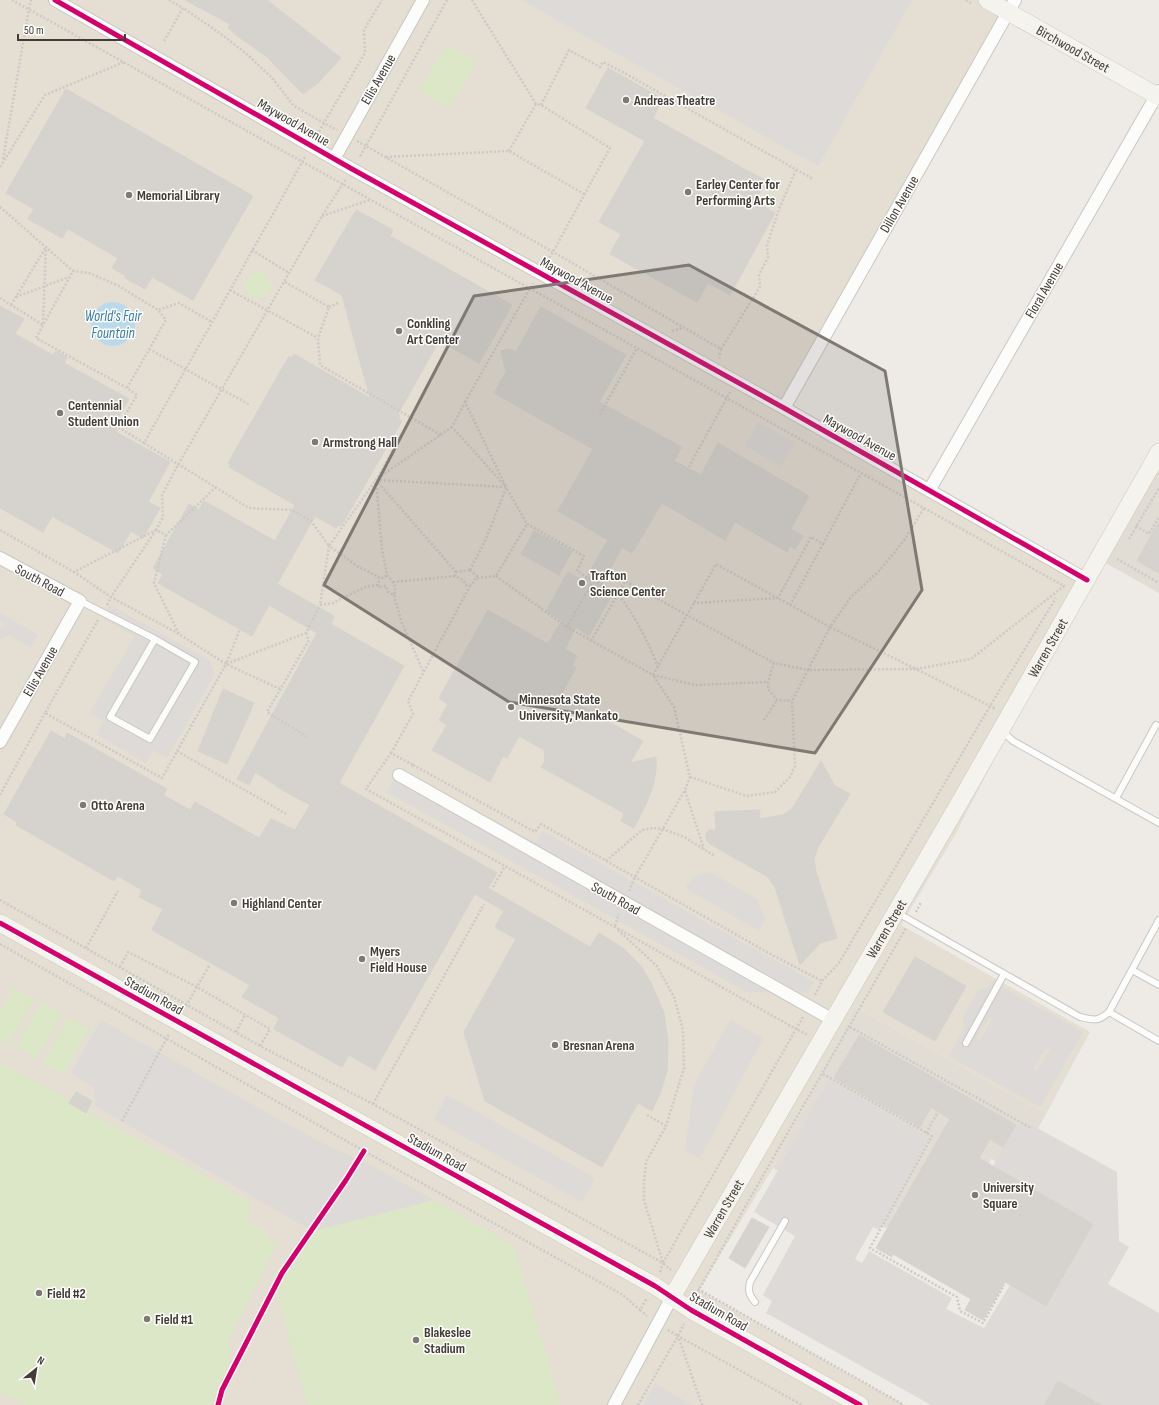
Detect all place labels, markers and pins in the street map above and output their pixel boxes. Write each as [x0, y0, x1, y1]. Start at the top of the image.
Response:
place label: Andreas Theatre [633, 92, 715, 109]
marker: Andreas Theatre [621, 95, 631, 105]
place label: Earley Center for Performing Arts [696, 176, 780, 209]
place label: Memorial Library [137, 187, 220, 204]
marker: Earley Center for Performing Arts [683, 187, 693, 197]
marker: Memorial Library [124, 190, 134, 200]
place label: Conkling Art Center [406, 315, 460, 348]
marker: Conkling Art Center [394, 326, 404, 336]
place label: Centennial Student Union [68, 397, 139, 430]
marker: Centennial Student Union [55, 408, 65, 418]
place label: Armstrong Hall [322, 434, 397, 451]
marker: Armstrong Hall [310, 437, 320, 447]
place label: Trafton Science Center [590, 567, 666, 600]
marker: Trafton Science Center [577, 578, 587, 588]
place label: Minnesota State University, Mankato [519, 691, 618, 724]
marker: Minnesota State University, Mankato [506, 702, 516, 712]
place label: Otto Arena [91, 797, 145, 814]
marker: Otto Arena [78, 800, 88, 810]
place label: Highland Center [242, 895, 322, 912]
marker: Highland Center [229, 898, 239, 908]
place label: Myers Field House [370, 943, 427, 976]
marker: Myers Field House [357, 954, 367, 964]
place label: Bresnan Arena [563, 1037, 635, 1054]
marker: Bresnan Arena [550, 1040, 560, 1050]
place label: University Square [983, 1179, 1034, 1212]
marker: University Square [970, 1190, 980, 1200]
place label: Field #2 [47, 1285, 86, 1302]
marker: Field #2 [34, 1288, 44, 1298]
place label: Field #1 [155, 1311, 194, 1328]
marker: Field #1 [142, 1314, 152, 1324]
place label: Blakeslee Stadium [424, 1324, 471, 1357]
marker: Blakeslee Stadium [411, 1335, 421, 1345]

